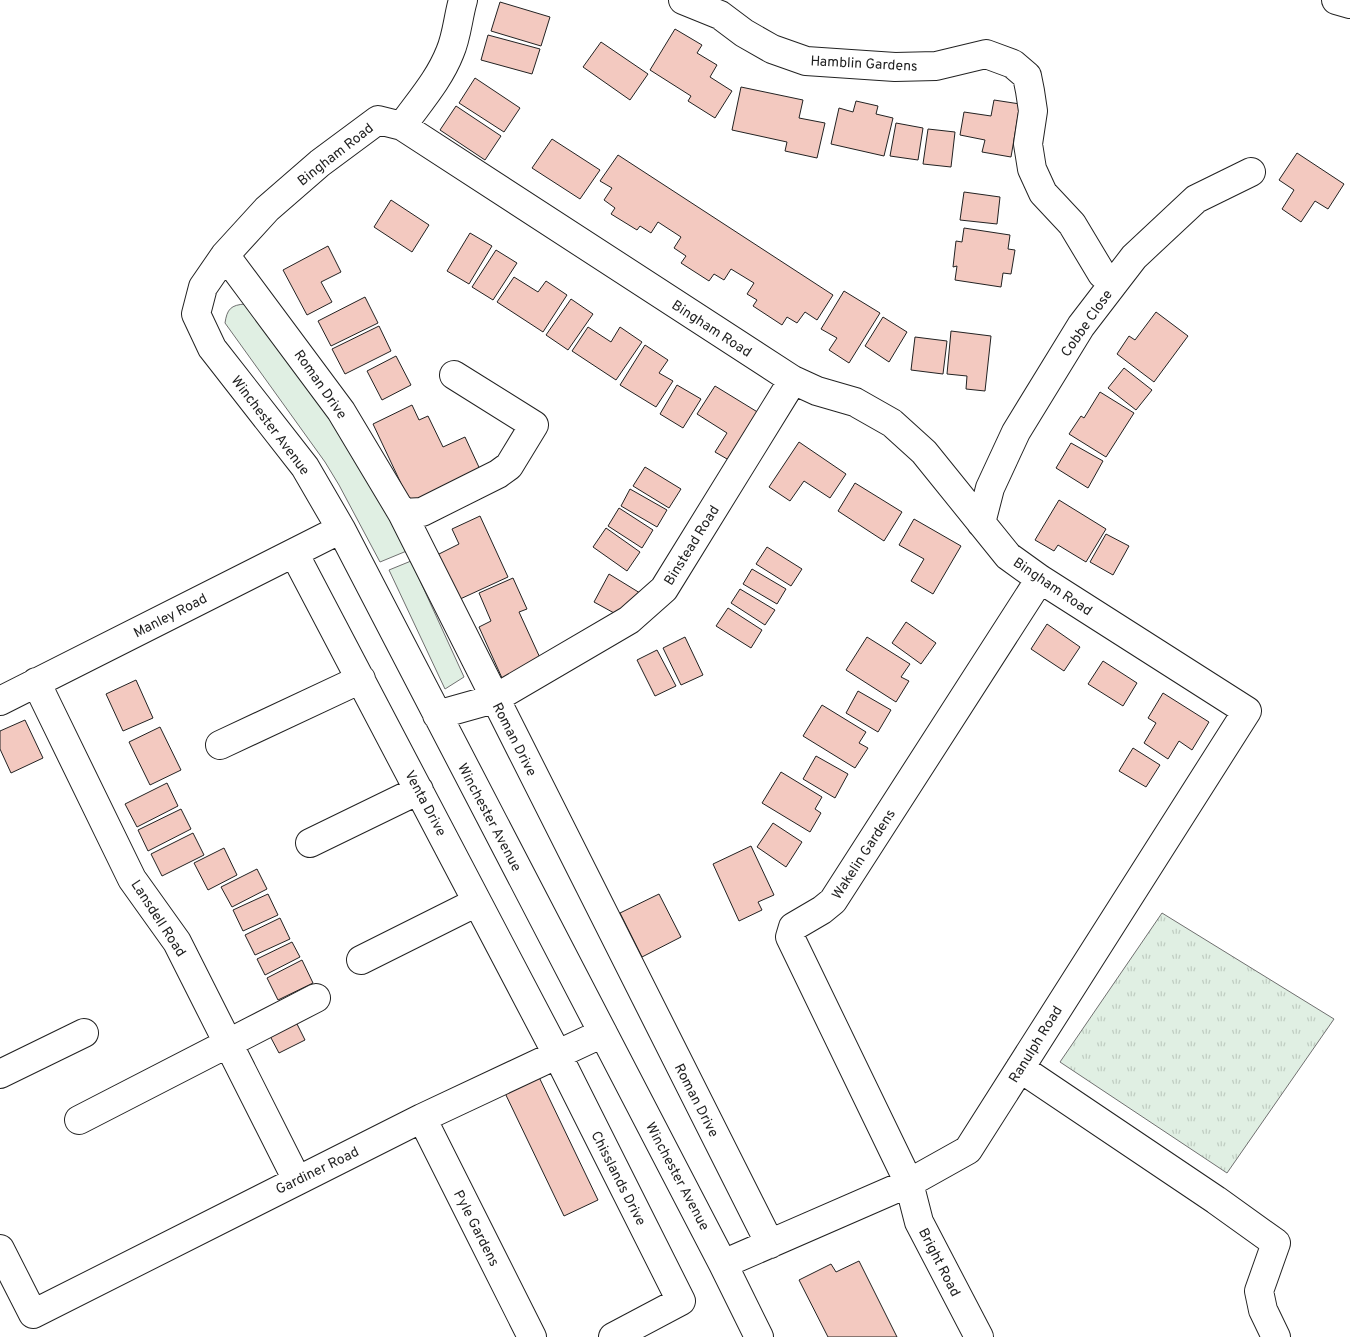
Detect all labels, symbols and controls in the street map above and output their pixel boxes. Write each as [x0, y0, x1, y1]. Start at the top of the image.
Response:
street label: Hamblin Gardens [810, 53, 918, 76]
street label: Bingham Road [295, 120, 377, 190]
street label: Cobbe Close [1058, 287, 1117, 361]
street label: Bingham Road [668, 297, 754, 361]
street label: Roman Drive [290, 347, 350, 423]
street label: Winchester Avenue [227, 373, 313, 479]
street label: Binstead Road [661, 503, 724, 589]
street label: Bingham Road [1009, 555, 1095, 620]
street label: Manley Road [131, 591, 210, 642]
street label: Roman Drive [488, 700, 540, 779]
street label: Winchester Avenue [453, 761, 524, 875]
street label: Venta Drive [400, 768, 449, 840]
street label: Wakelin Gardens [829, 807, 900, 903]
street label: Lansdell Road [127, 877, 189, 960]
street label: Ranulph Road [1006, 1003, 1067, 1086]
street label: Roman Drive [670, 1061, 722, 1140]
street label: Winchester Avenue [641, 1120, 712, 1234]
street label: Chisslands Drive [587, 1129, 649, 1229]
street label: Gardiner Road [273, 1144, 362, 1199]
street label: Pyle Gardens [449, 1188, 502, 1270]
street label: Bright Road [914, 1226, 963, 1300]

